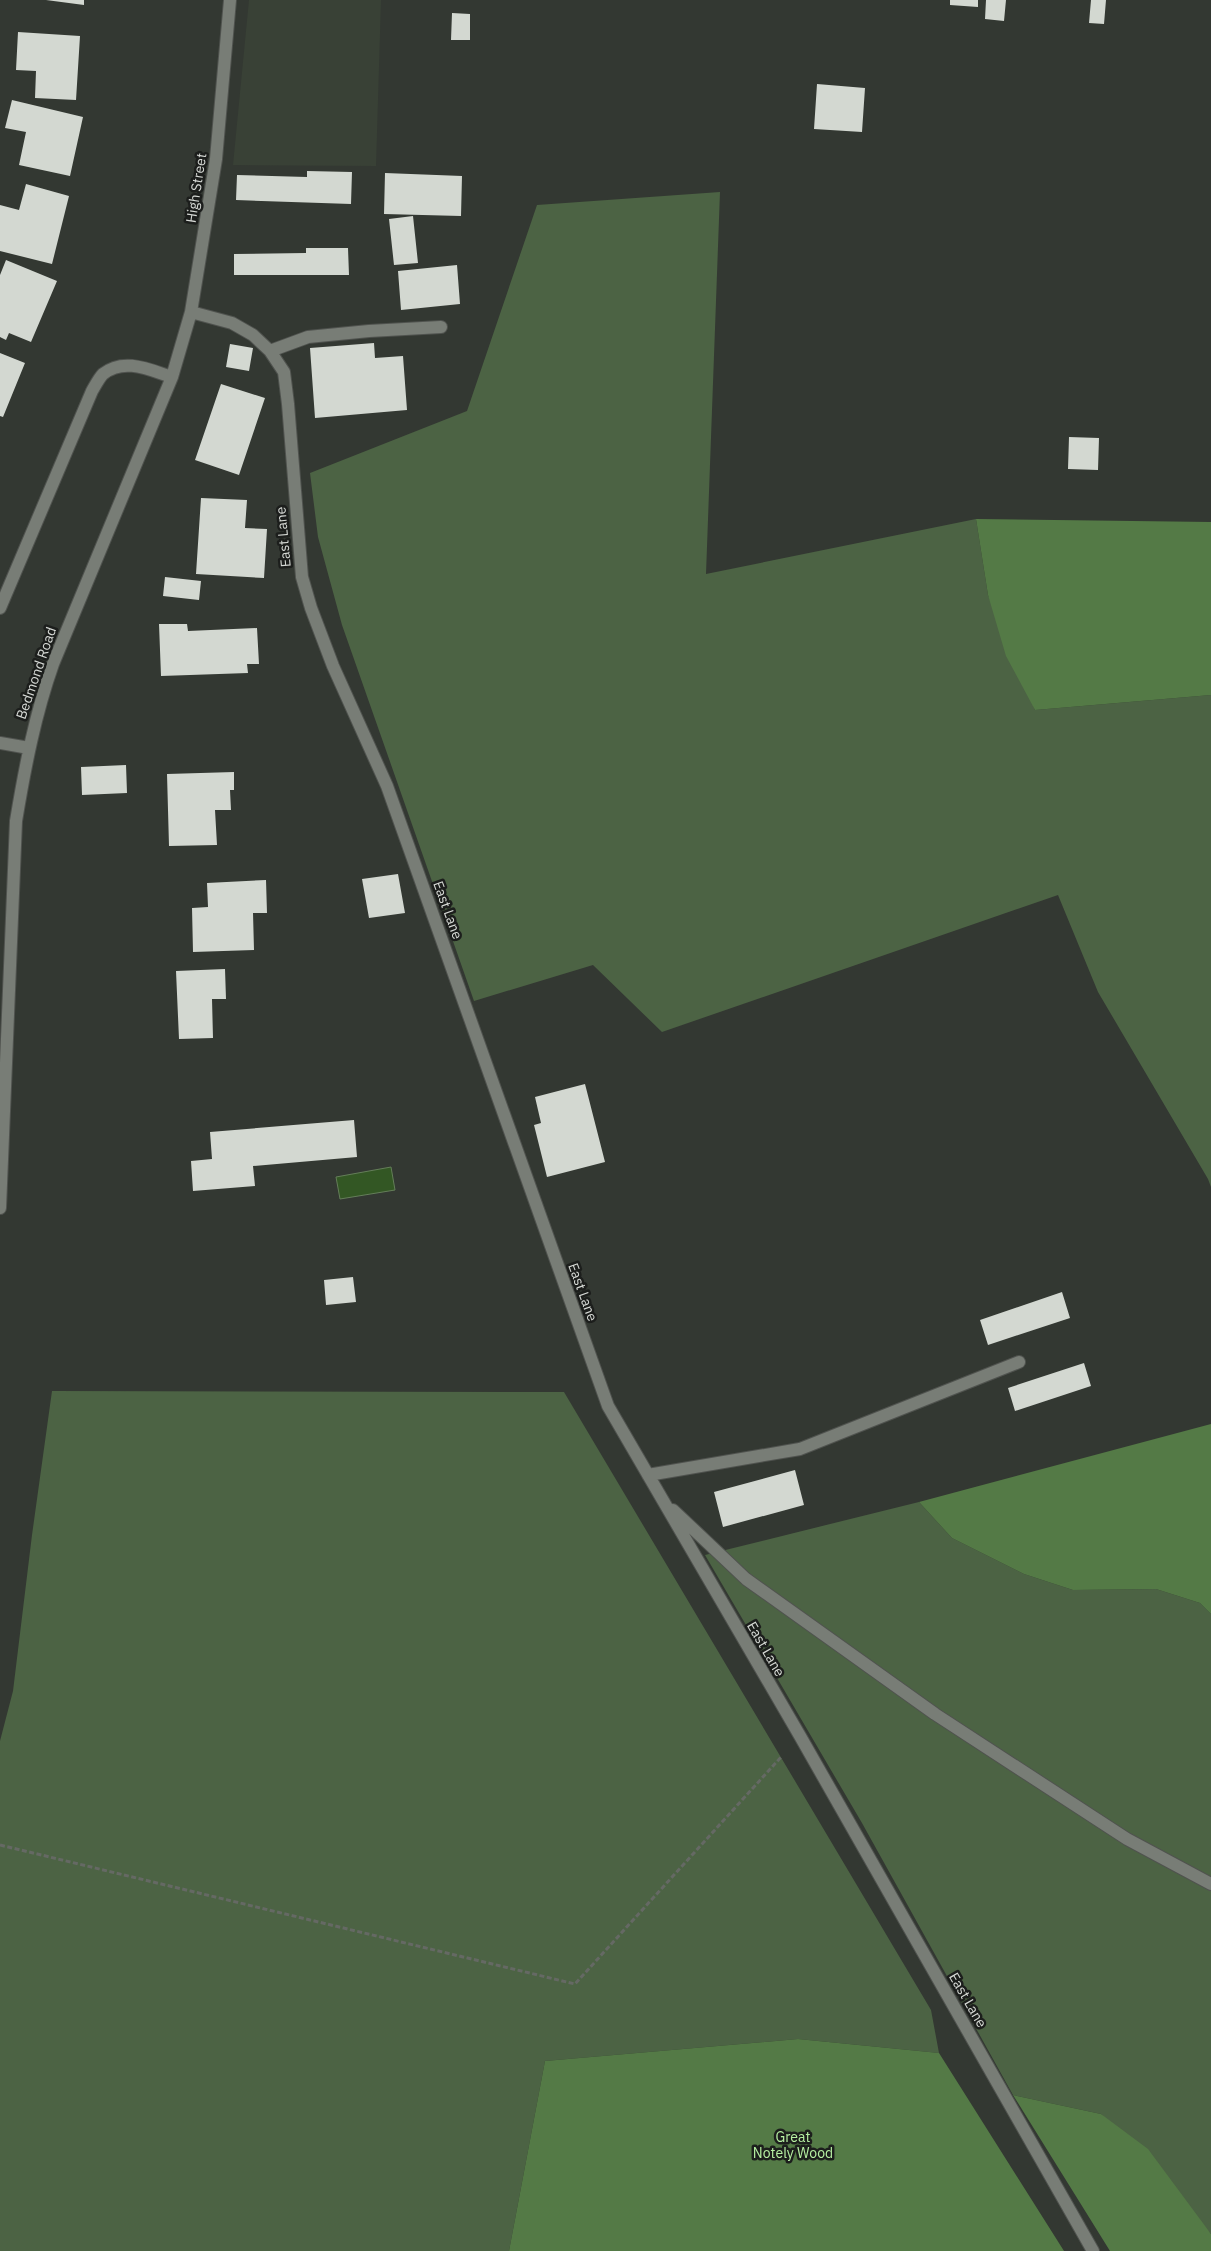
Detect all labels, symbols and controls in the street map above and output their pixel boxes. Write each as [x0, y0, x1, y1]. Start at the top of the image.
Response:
street label: High Street [182, 152, 210, 224]
street label: East Lane [271, 506, 295, 568]
street label: Bedmond Road [12, 624, 60, 722]
street label: East Lane [429, 878, 467, 942]
street label: East Lane [564, 1260, 602, 1324]
street label: East Lane [743, 1618, 789, 1680]
street label: East Lane [945, 1969, 991, 2031]
park label: Great Notely Wood [753, 2128, 833, 2162]

